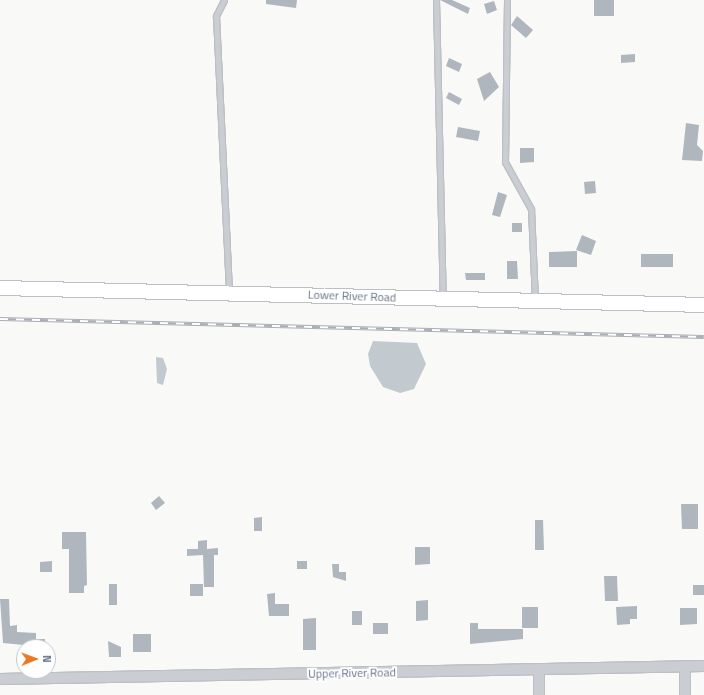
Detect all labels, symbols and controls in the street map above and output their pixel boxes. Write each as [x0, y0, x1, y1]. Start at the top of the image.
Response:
street label: Lower River Road [308, 287, 396, 305]
north arrow [16, 639, 56, 679]
text: N [39, 655, 55, 663]
street label: Upper River Road [308, 665, 396, 681]

